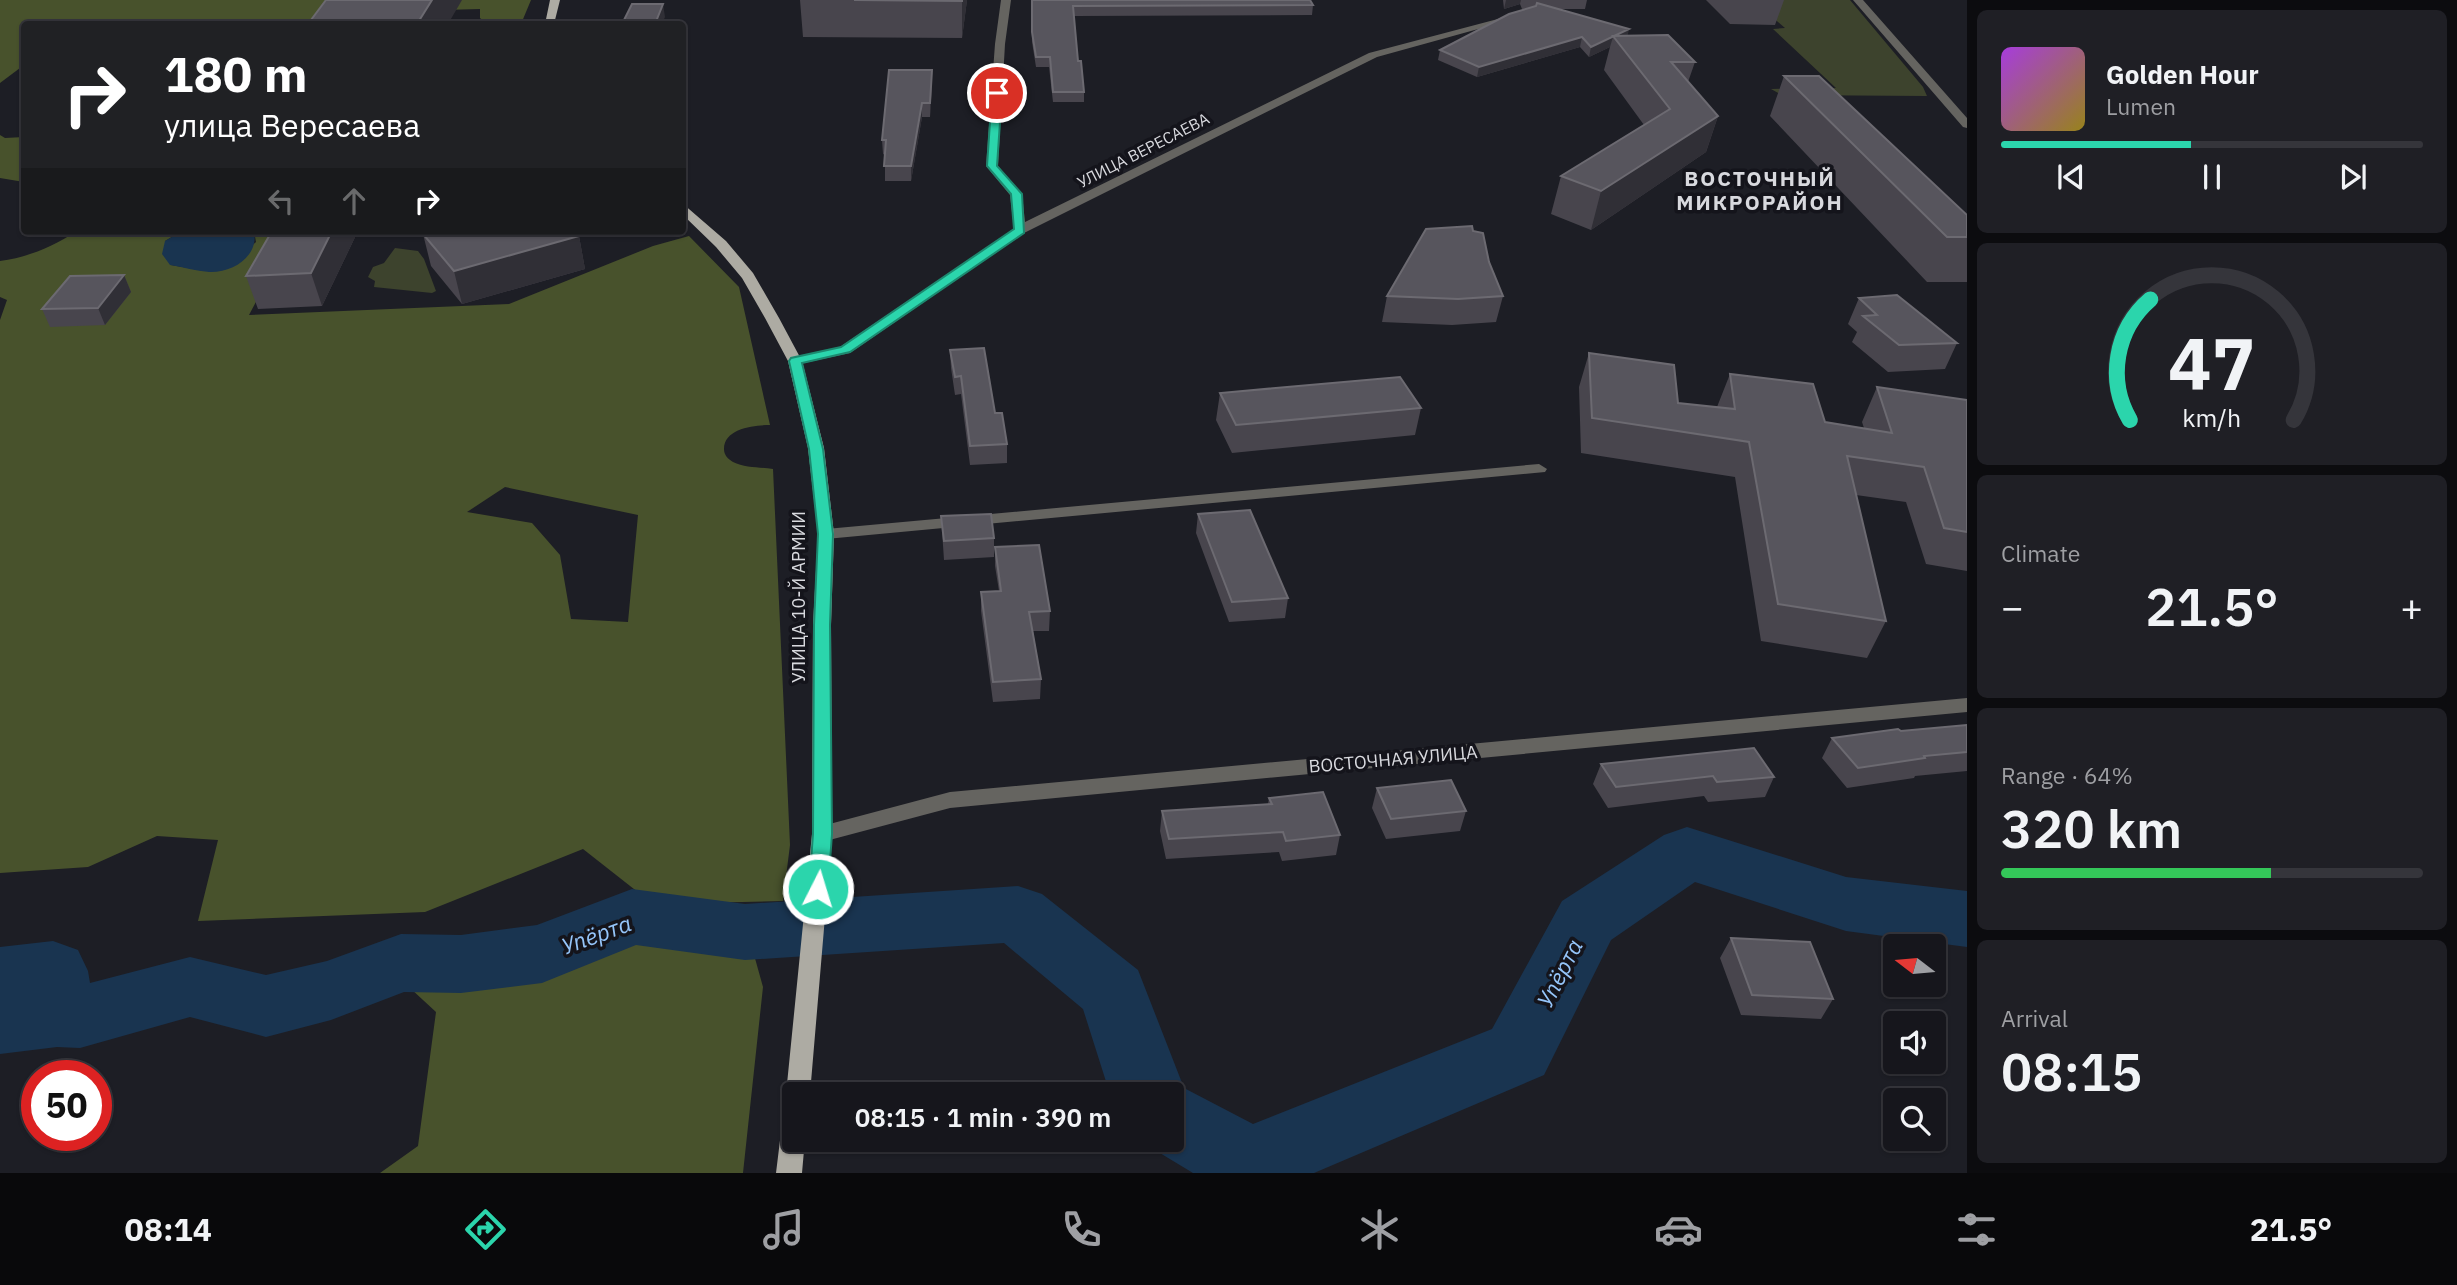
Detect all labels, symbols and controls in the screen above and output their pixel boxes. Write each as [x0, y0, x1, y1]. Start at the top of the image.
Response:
text: 180 m [164, 42, 308, 105]
icon: right [49, 49, 140, 140]
text: Golden Hour [2106, 57, 2259, 91]
pin [967, 63, 1027, 123]
icon: arrive [978, 74, 1016, 112]
text: Lumen [2106, 91, 2176, 121]
text: улица Вересаева [164, 104, 420, 146]
street label: УЛИЦА ВЕРЕСАЕВА [1074, 108, 1212, 192]
icon: previous [2052, 158, 2090, 196]
icon: pause [2193, 158, 2231, 196]
icon: next [2334, 158, 2372, 196]
district label: ВОСТОЧНЫЙ МИКРОРАЙОН [1676, 164, 1844, 216]
icon: left [262, 182, 300, 220]
icon: ahead [335, 182, 373, 220]
icon: right [408, 182, 446, 220]
text: 47 [2168, 315, 2256, 410]
text: km/h [2183, 401, 2241, 434]
street label: УЛИЦА 10-Й АРМИИ [787, 511, 810, 683]
text: Climate [2001, 538, 2080, 568]
text: 21.5° [2145, 573, 2279, 640]
text: − [2001, 582, 2024, 631]
text: + [2400, 582, 2423, 631]
street label: ВОСТОЧНАЯ УЛИЦА [1308, 740, 1479, 778]
text: Range · 64% [2001, 760, 2133, 790]
text: 320 km [2001, 795, 2182, 862]
position arrow [781, 852, 855, 926]
water label: Упёрта [557, 907, 635, 961]
water label: Упёрта [1529, 934, 1589, 1012]
north arrow [1883, 934, 1946, 998]
map controls [1883, 934, 1946, 1151]
text: Arrival [2001, 1003, 2068, 1033]
button: sound [1883, 1011, 1946, 1074]
text: 08:15 [2001, 1038, 2142, 1105]
speed limit sign: 50 [21, 1060, 112, 1151]
button: search [1883, 1088, 1946, 1151]
text: 08:15 · 1 min · 390 m [855, 1100, 1111, 1134]
icon: directions [461, 1205, 510, 1254]
icon: music [759, 1205, 808, 1254]
icon: phone [1057, 1205, 1106, 1254]
icon: climate [1355, 1205, 1404, 1254]
icon: car [1654, 1205, 1703, 1254]
icon: filters [1952, 1205, 2001, 1254]
text: 08:14 [125, 1208, 212, 1250]
text: 21.5° [2250, 1208, 2332, 1250]

